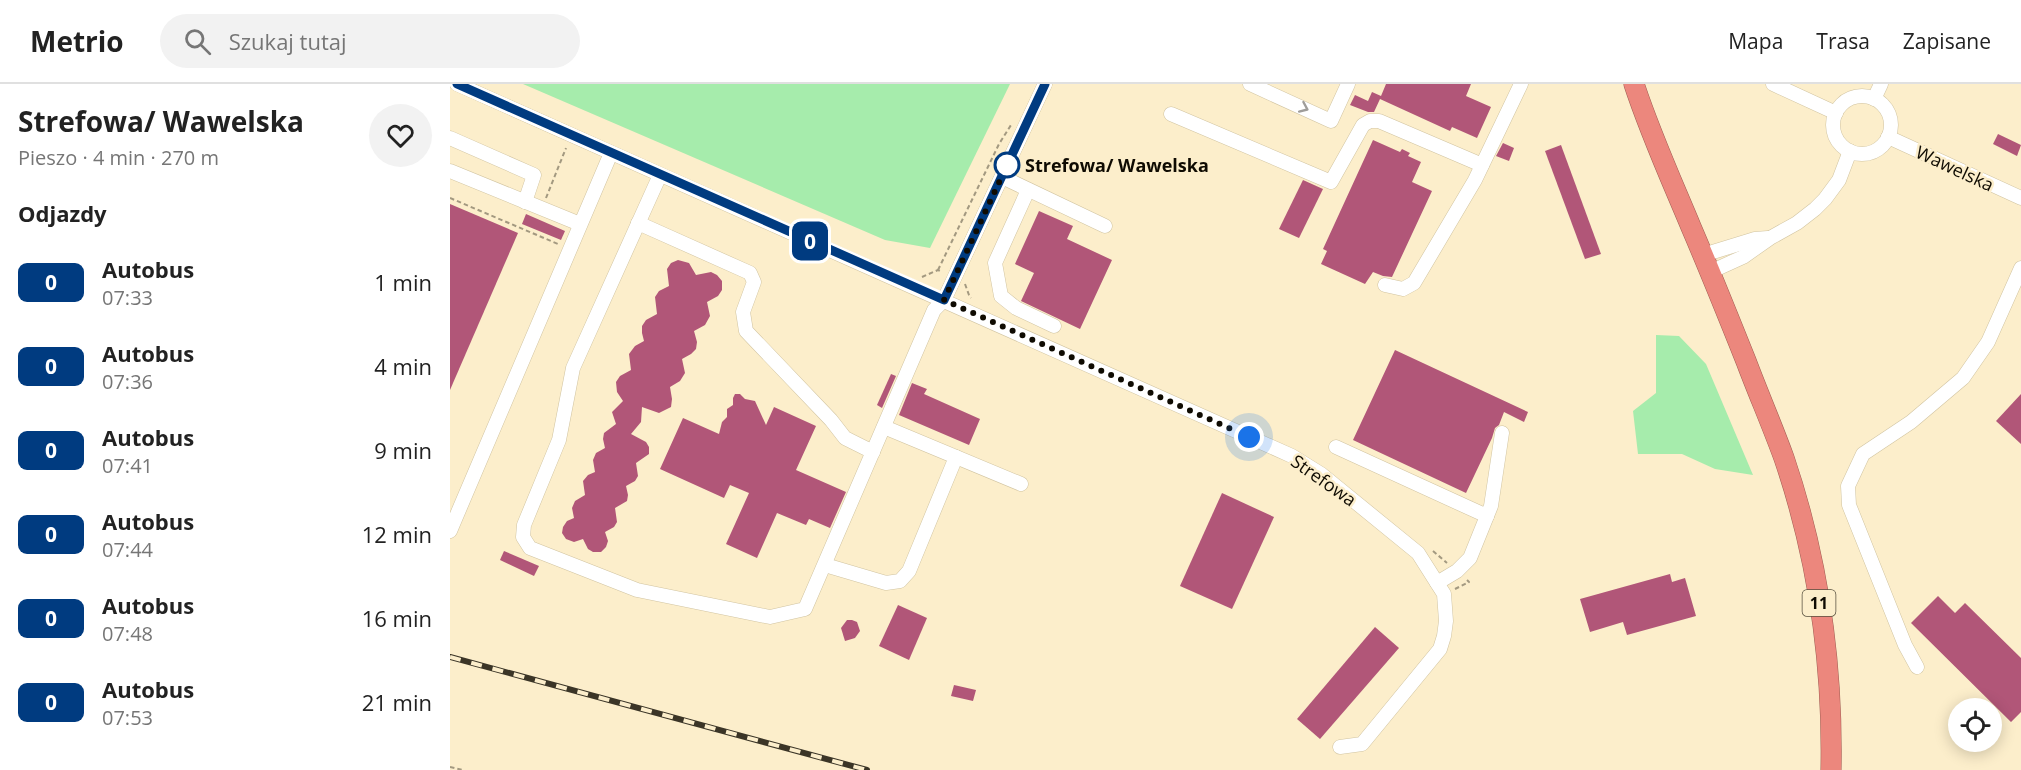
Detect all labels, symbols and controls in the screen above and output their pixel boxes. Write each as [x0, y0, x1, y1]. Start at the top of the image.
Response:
search box [160, 14, 580, 68]
text: Metrio [30, 22, 124, 60]
icon: search [181, 25, 214, 58]
text: Szukaj tutaj [229, 26, 347, 56]
text: Mapa [1728, 27, 1783, 55]
text: Trasa [1816, 27, 1870, 55]
text: Zapisane [1903, 27, 1991, 55]
one-way arrow [1297, 101, 1308, 113]
text: Strefowa/ Wawelska [18, 102, 304, 140]
button: heart [369, 104, 432, 167]
street label: Wawelska [1912, 140, 1998, 196]
text: Pieszo · 4 min · 270 m [18, 144, 219, 171]
marker: Strefowa/ Wawelska [994, 152, 1020, 178]
place label: Strefowa/ Wawelska [1025, 153, 1209, 177]
text: Odjazdy [18, 198, 107, 228]
line badge: 0 [790, 222, 830, 260]
text: 0 [804, 227, 816, 255]
text: Autobus [102, 254, 194, 284]
text: 1 min [374, 267, 432, 297]
text: 0 [45, 268, 57, 296]
text: 07:33 [102, 284, 153, 311]
text: Autobus [102, 338, 194, 368]
text: 4 min [374, 351, 432, 381]
text: 0 [45, 352, 57, 380]
text: 07:36 [102, 368, 153, 395]
text: Autobus [102, 422, 194, 452]
your location [1234, 422, 1264, 452]
text: 9 min [374, 435, 432, 465]
text: 0 [45, 436, 57, 464]
street label: Strefowa [1287, 449, 1361, 511]
text: 07:41 [102, 452, 153, 479]
text: Autobus [102, 506, 194, 536]
text: 12 min [362, 519, 432, 549]
text: 0 [45, 520, 57, 548]
text: 07:44 [102, 536, 153, 563]
text: Autobus [102, 590, 194, 620]
road number: 11 [1802, 590, 1836, 616]
text: 16 min [362, 603, 432, 633]
text: 0 [45, 604, 57, 632]
text: 07:48 [102, 620, 153, 647]
text: Autobus [102, 674, 194, 704]
text: 21 min [362, 687, 432, 717]
text: 0 [45, 688, 57, 716]
map controls [1948, 698, 2002, 752]
button: locate [1948, 698, 2002, 752]
text: 07:53 [102, 704, 153, 731]

